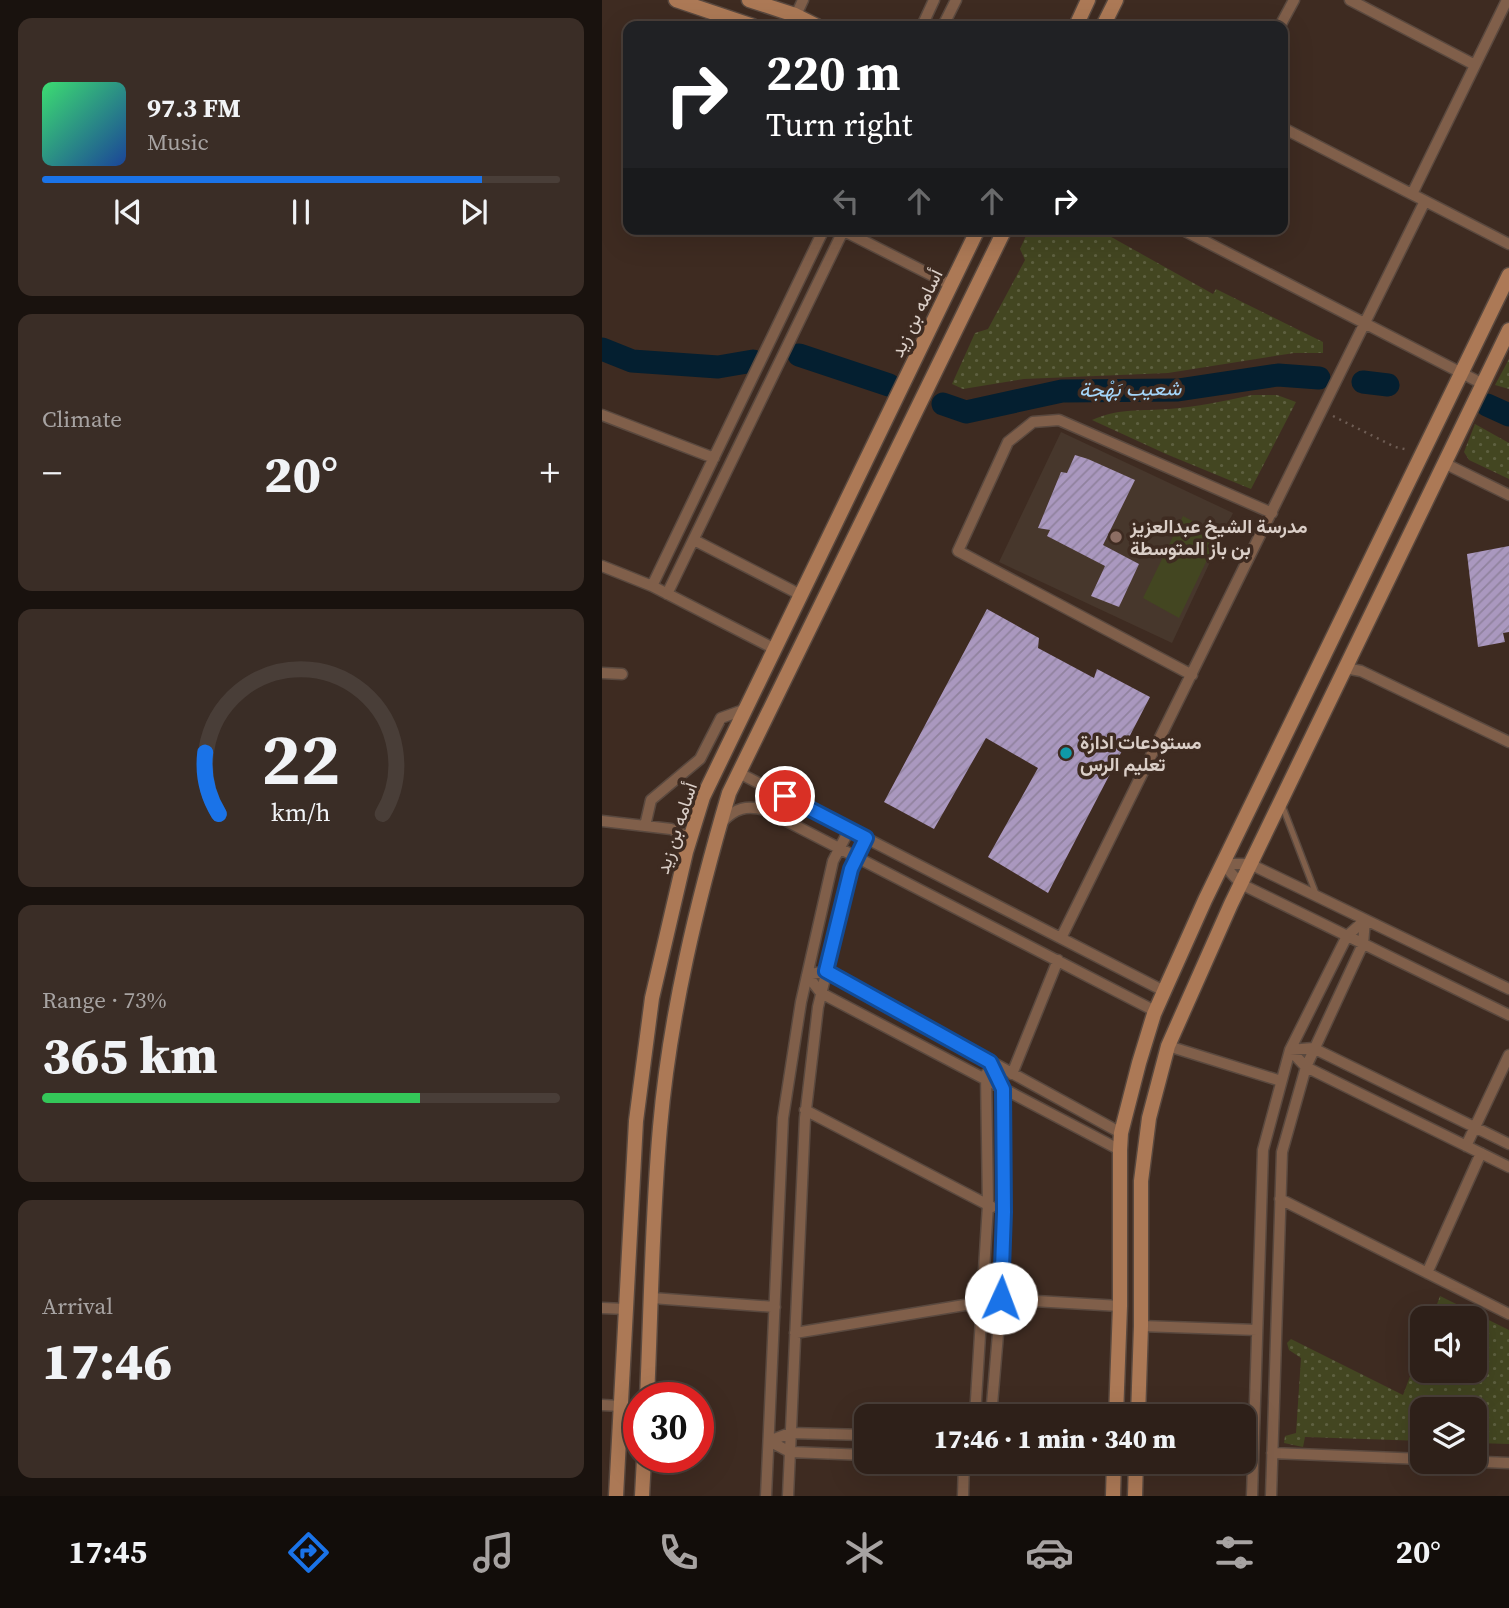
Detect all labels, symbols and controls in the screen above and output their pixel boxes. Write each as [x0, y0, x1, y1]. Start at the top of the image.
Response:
text: 220 m [766, 39, 901, 106]
icon: right [651, 49, 742, 140]
text: 97.3 FM [147, 90, 241, 126]
text: Turn right [766, 103, 912, 147]
text: Music [147, 126, 209, 158]
icon: left [827, 182, 865, 220]
icon: ahead [900, 182, 938, 220]
icon: ahead [973, 182, 1011, 220]
icon: right [1046, 182, 1084, 220]
icon: previous [109, 193, 147, 231]
icon: pause [282, 193, 320, 231]
icon: next [455, 193, 493, 231]
street label: أسامه بن زيد [883, 265, 949, 361]
water label: شعيب بَهْجة [1079, 373, 1182, 404]
text: Climate [42, 403, 122, 435]
text: 20° [264, 438, 338, 509]
text: − [42, 447, 62, 499]
text: + [540, 447, 560, 499]
place label: مدرسة الشيخ عبدالعزيز بن باز المتوسطة [1129, 513, 1308, 561]
marker: مدرسة الشيخ عبدالعزيز بن باز المتوسطة [1108, 529, 1124, 545]
text: 22 [262, 709, 340, 808]
place label: مستودعات ادارة تعليم الرس [1080, 729, 1202, 777]
marker: مستودعات ادارة تعليم الرس [1058, 745, 1074, 761]
pin [755, 766, 815, 826]
icon: arrive [766, 777, 804, 815]
street label: أسامه بن زيد [649, 779, 703, 877]
text: km/h [271, 795, 331, 829]
text: Range · 73% [42, 984, 167, 1016]
text: 365 km [42, 1019, 218, 1090]
position arrow [964, 1261, 1038, 1335]
text: Arrival [42, 1290, 113, 1322]
map controls [1410, 1306, 1487, 1474]
button: sound [1410, 1306, 1487, 1383]
text: 17:46 [42, 1325, 172, 1396]
speed limit sign: 30 [623, 1382, 714, 1473]
button: layers [1410, 1397, 1487, 1474]
text: 17:46 · 1 min · 340 m [934, 1421, 1176, 1457]
icon: directions [284, 1528, 333, 1577]
icon: music [469, 1528, 518, 1577]
icon: phone [654, 1528, 703, 1577]
icon: climate [840, 1528, 889, 1577]
icon: car [1025, 1528, 1074, 1577]
icon: filters [1210, 1528, 1259, 1577]
text: 17:45 [68, 1530, 147, 1574]
text: 20° [1396, 1530, 1441, 1574]

